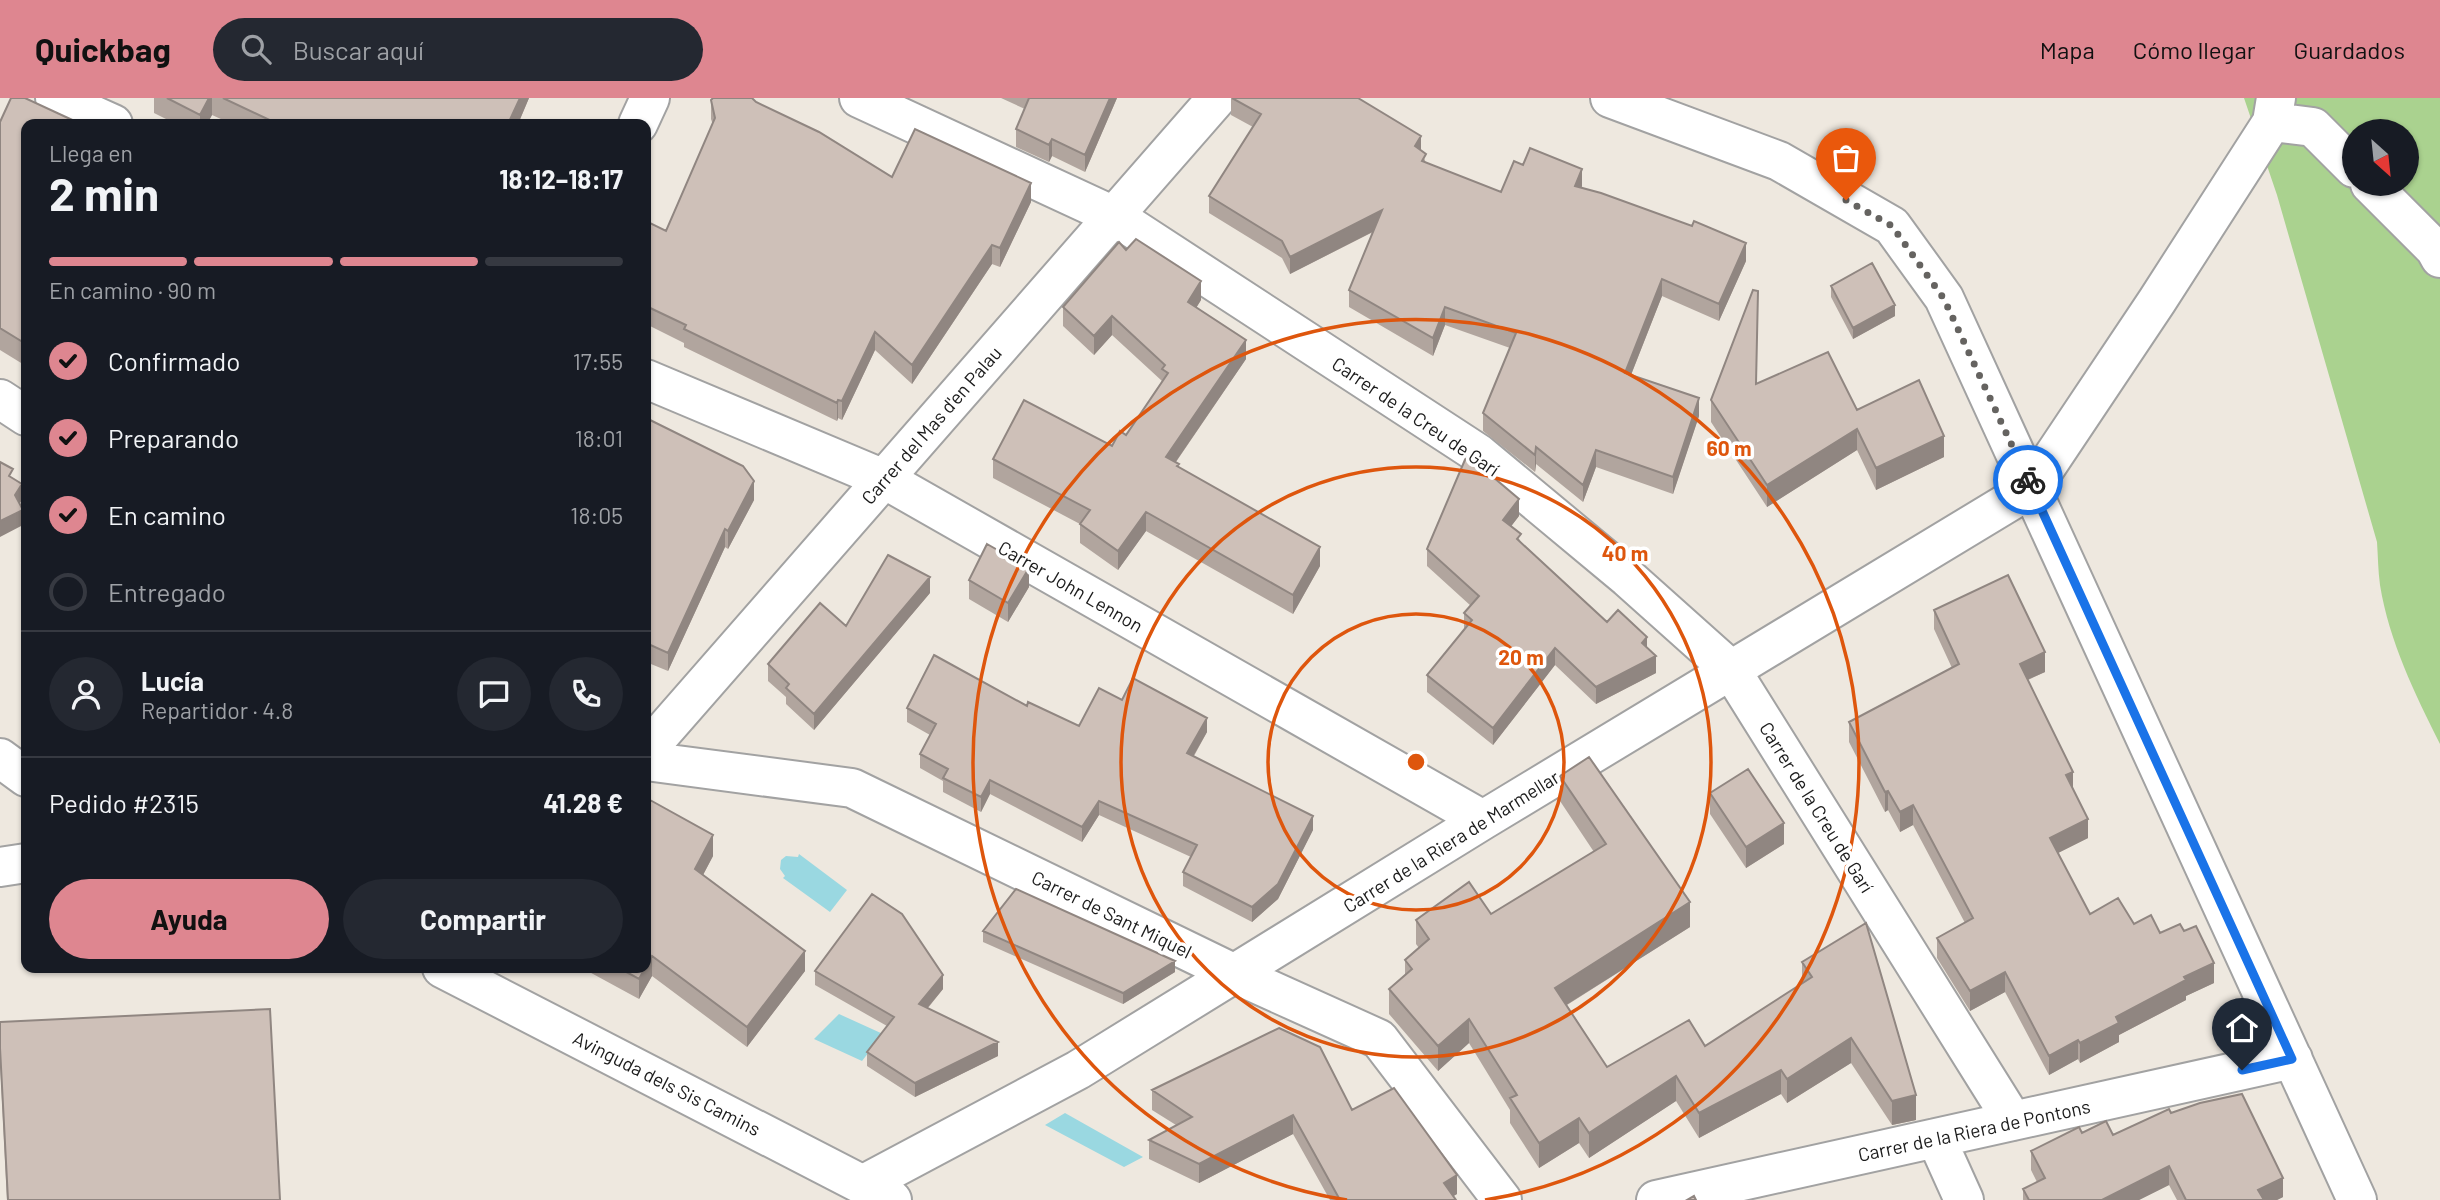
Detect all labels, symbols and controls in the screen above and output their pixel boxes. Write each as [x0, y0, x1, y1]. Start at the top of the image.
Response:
search box [213, 18, 703, 81]
text: Quickbag [35, 29, 171, 69]
icon: search [237, 30, 275, 68]
text: Buscar aquí [293, 34, 424, 65]
text: Mapa [2040, 35, 2095, 64]
text: Cómo llegar [2133, 35, 2255, 64]
text: Guardados [2293, 35, 2405, 64]
north arrow [2342, 119, 2418, 196]
map controls [2342, 119, 2419, 196]
pin [1816, 128, 1876, 200]
text: Llega en [49, 139, 133, 167]
icon: bag [1827, 139, 1865, 177]
text: 18:12–18:17 [499, 163, 623, 194]
text: 2 min [49, 165, 159, 220]
text: En camino · 90 m [49, 276, 216, 304]
street label: Carrer del Mas d'en Palau [856, 341, 1006, 509]
icon: check [49, 342, 87, 380]
text: Confirmado [108, 345, 240, 376]
text: 17:55 [573, 347, 623, 375]
street label: Carrer de la Creu de Garí [1328, 351, 1504, 481]
icon: check [49, 419, 87, 457]
text: Preparando [108, 422, 239, 453]
text: 18:01 [575, 424, 623, 452]
text: 60 m [1707, 435, 1751, 460]
courier [1993, 445, 2063, 515]
icon: bike [2009, 461, 2047, 499]
icon: check [49, 496, 87, 534]
text: En camino [108, 499, 226, 530]
text: 18:05 [570, 501, 623, 529]
street label: Carrer John Lennon [995, 535, 1147, 637]
text: 40 m [1602, 540, 1648, 565]
text: Entregado [108, 576, 226, 607]
text: 20 m [1498, 644, 1544, 669]
button: person [49, 657, 123, 731]
button: chat [457, 657, 531, 731]
button: phone [549, 657, 623, 731]
text: Lucía [141, 665, 204, 696]
text: Repartidor · 4.8 [141, 696, 293, 724]
street label: Carrer de la Creu de Garí [1755, 717, 1879, 897]
centre of rings [1404, 750, 1428, 774]
street label: Carrer de la Riera de Marmellar [1339, 765, 1563, 917]
text: Pedido #2315 [49, 787, 199, 818]
text: 41.28 € [543, 787, 623, 818]
street label: Carrer de Sant Miquel [1028, 865, 1196, 963]
button: Ayuda [49, 879, 329, 959]
button: Compartir [343, 879, 623, 959]
pin [2212, 998, 2272, 1070]
icon: home [2223, 1009, 2261, 1047]
street label: Avinguda dels Sis Camins [570, 1026, 764, 1140]
street label: Carrer de la Riera de Pontons [1856, 1094, 2092, 1166]

